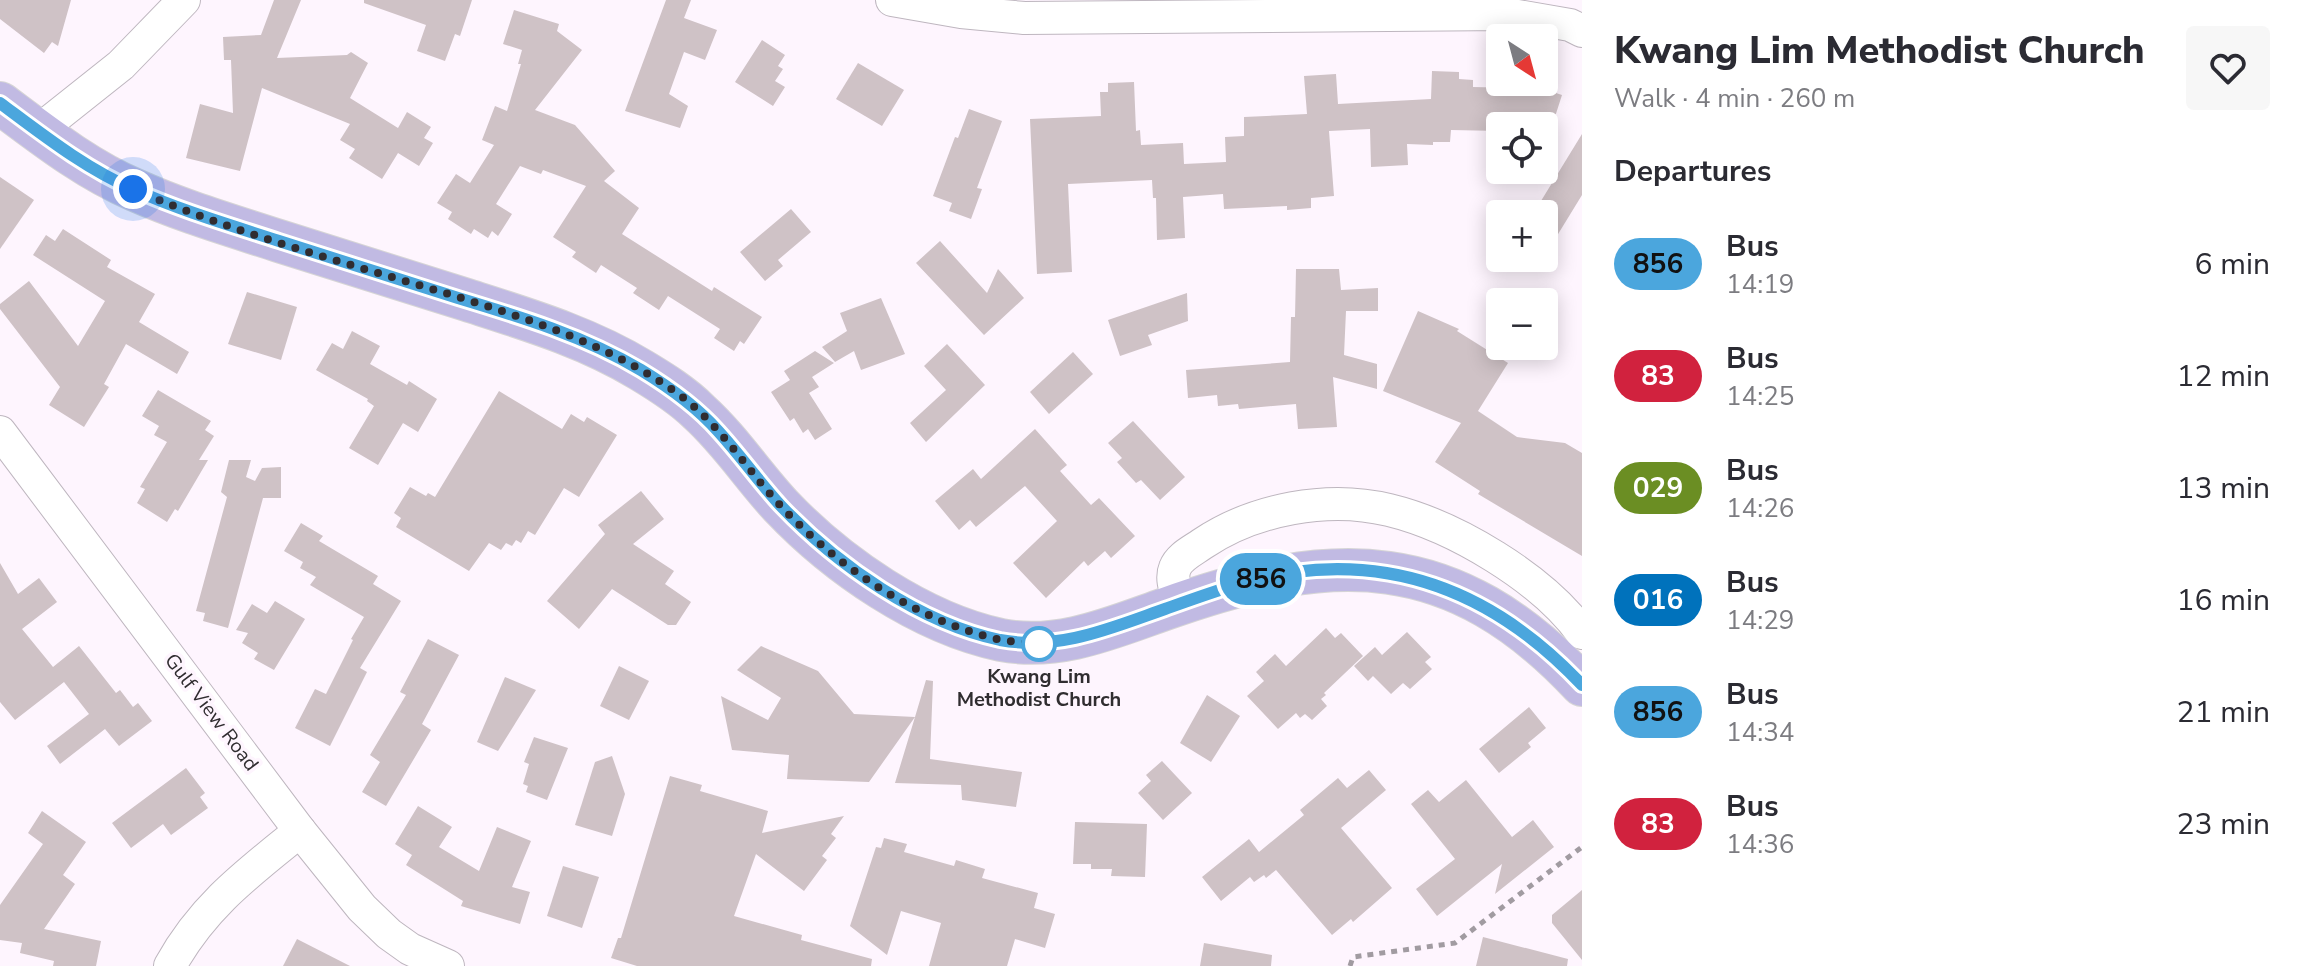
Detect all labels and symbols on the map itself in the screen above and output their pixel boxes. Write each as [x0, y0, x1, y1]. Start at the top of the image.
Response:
north arrow [1486, 24, 1558, 96]
your location [113, 169, 153, 209]
line badge: 856 [1215, 553, 1307, 605]
marker: Kwang Lim Methodist Church [1022, 627, 1056, 661]
street label: Gulf View Road [158, 648, 265, 777]
place label: Kwang Lim Methodist Church [957, 663, 1121, 713]

